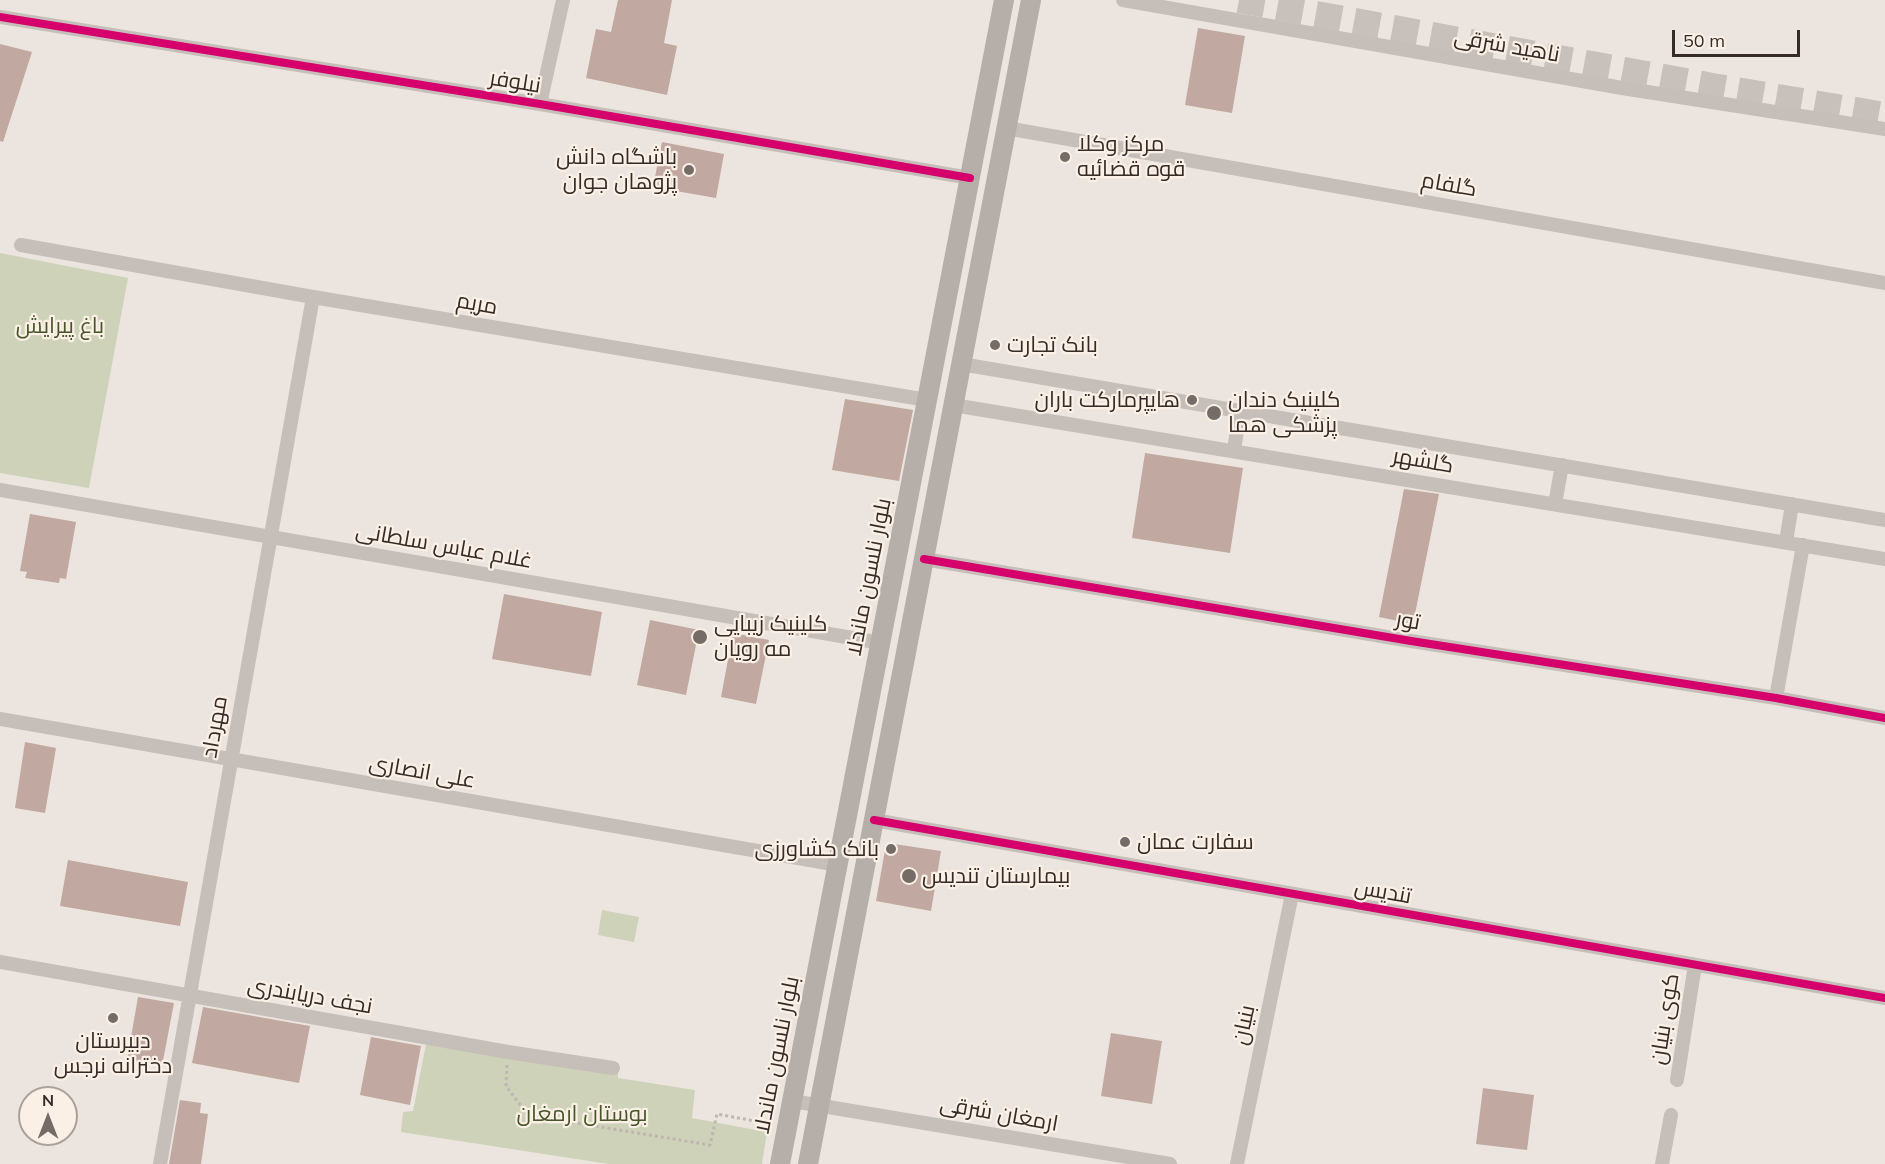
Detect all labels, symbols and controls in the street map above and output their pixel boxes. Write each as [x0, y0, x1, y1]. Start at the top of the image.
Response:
scale bar [1675, 18, 1802, 56]
street label: ناهید شرقی [1452, 24, 1562, 68]
text: 50 m [1683, 29, 1725, 52]
street label: نیلوفر [487, 65, 543, 99]
place label: مرکز وکلا قوه قضائیه [1077, 131, 1185, 182]
place label: باشگاه دانش پژوهان جوان [556, 144, 677, 196]
marker: مرکز وکلا قوه قضائیه [1058, 150, 1072, 164]
marker: باشگاه دانش پژوهان جوان [682, 163, 696, 177]
street label: گلفام [1419, 167, 1479, 203]
street label: مریم [454, 287, 500, 321]
park label: باغ پیرایش [16, 313, 104, 339]
place label: بانک تجارت [1007, 332, 1098, 358]
marker: بانک تجارت [988, 338, 1002, 352]
place label: هایپرمارکت باران [1034, 387, 1180, 413]
place label: کلینیک دندان پزشکی هما [1228, 387, 1340, 439]
marker: هایپرمارکت باران [1185, 393, 1199, 407]
marker: کلینیک دندان پزشکی هما [1205, 404, 1223, 422]
street label: گلشهر [1390, 443, 1456, 479]
street label: بلوار نلسون ماندلا [841, 496, 897, 658]
street label: غلام عباس سلطانی [354, 517, 534, 575]
street label: تور [1394, 606, 1422, 636]
place label: کلینیک زیبایی مه رویان [714, 611, 828, 662]
marker: کلینیک زیبایی مه رویان [691, 628, 709, 646]
street label: مهرداد [197, 694, 233, 760]
street label: علی انصاری [367, 750, 477, 794]
place label: سفارت عمان [1137, 829, 1254, 855]
marker: سفارت عمان [1118, 835, 1132, 849]
place label: بانک کشاورزی [755, 836, 879, 862]
marker: بانک کشاورزی [884, 842, 898, 856]
place label: بیمارستان تندیس [922, 863, 1070, 889]
marker: بیمارستان تندیس [900, 867, 918, 885]
street label: تندیس [1352, 874, 1414, 910]
street label: نجف دریابندری [245, 972, 375, 1020]
street label: کوی بنیان [1645, 972, 1685, 1066]
street label: بلوار نلسون ماندلا [749, 974, 805, 1136]
street label: بنیان [1227, 1003, 1261, 1047]
marker: دبیرستان دخترانه نرجس [106, 1011, 120, 1025]
place label: دبیرستان دخترانه نرجس [54, 1028, 172, 1080]
north arrow [18, 1086, 78, 1146]
text: N [42, 1090, 54, 1110]
street label: ارمغان شرقی [938, 1091, 1060, 1137]
park label: بوستان ارمغان [516, 1101, 648, 1127]

